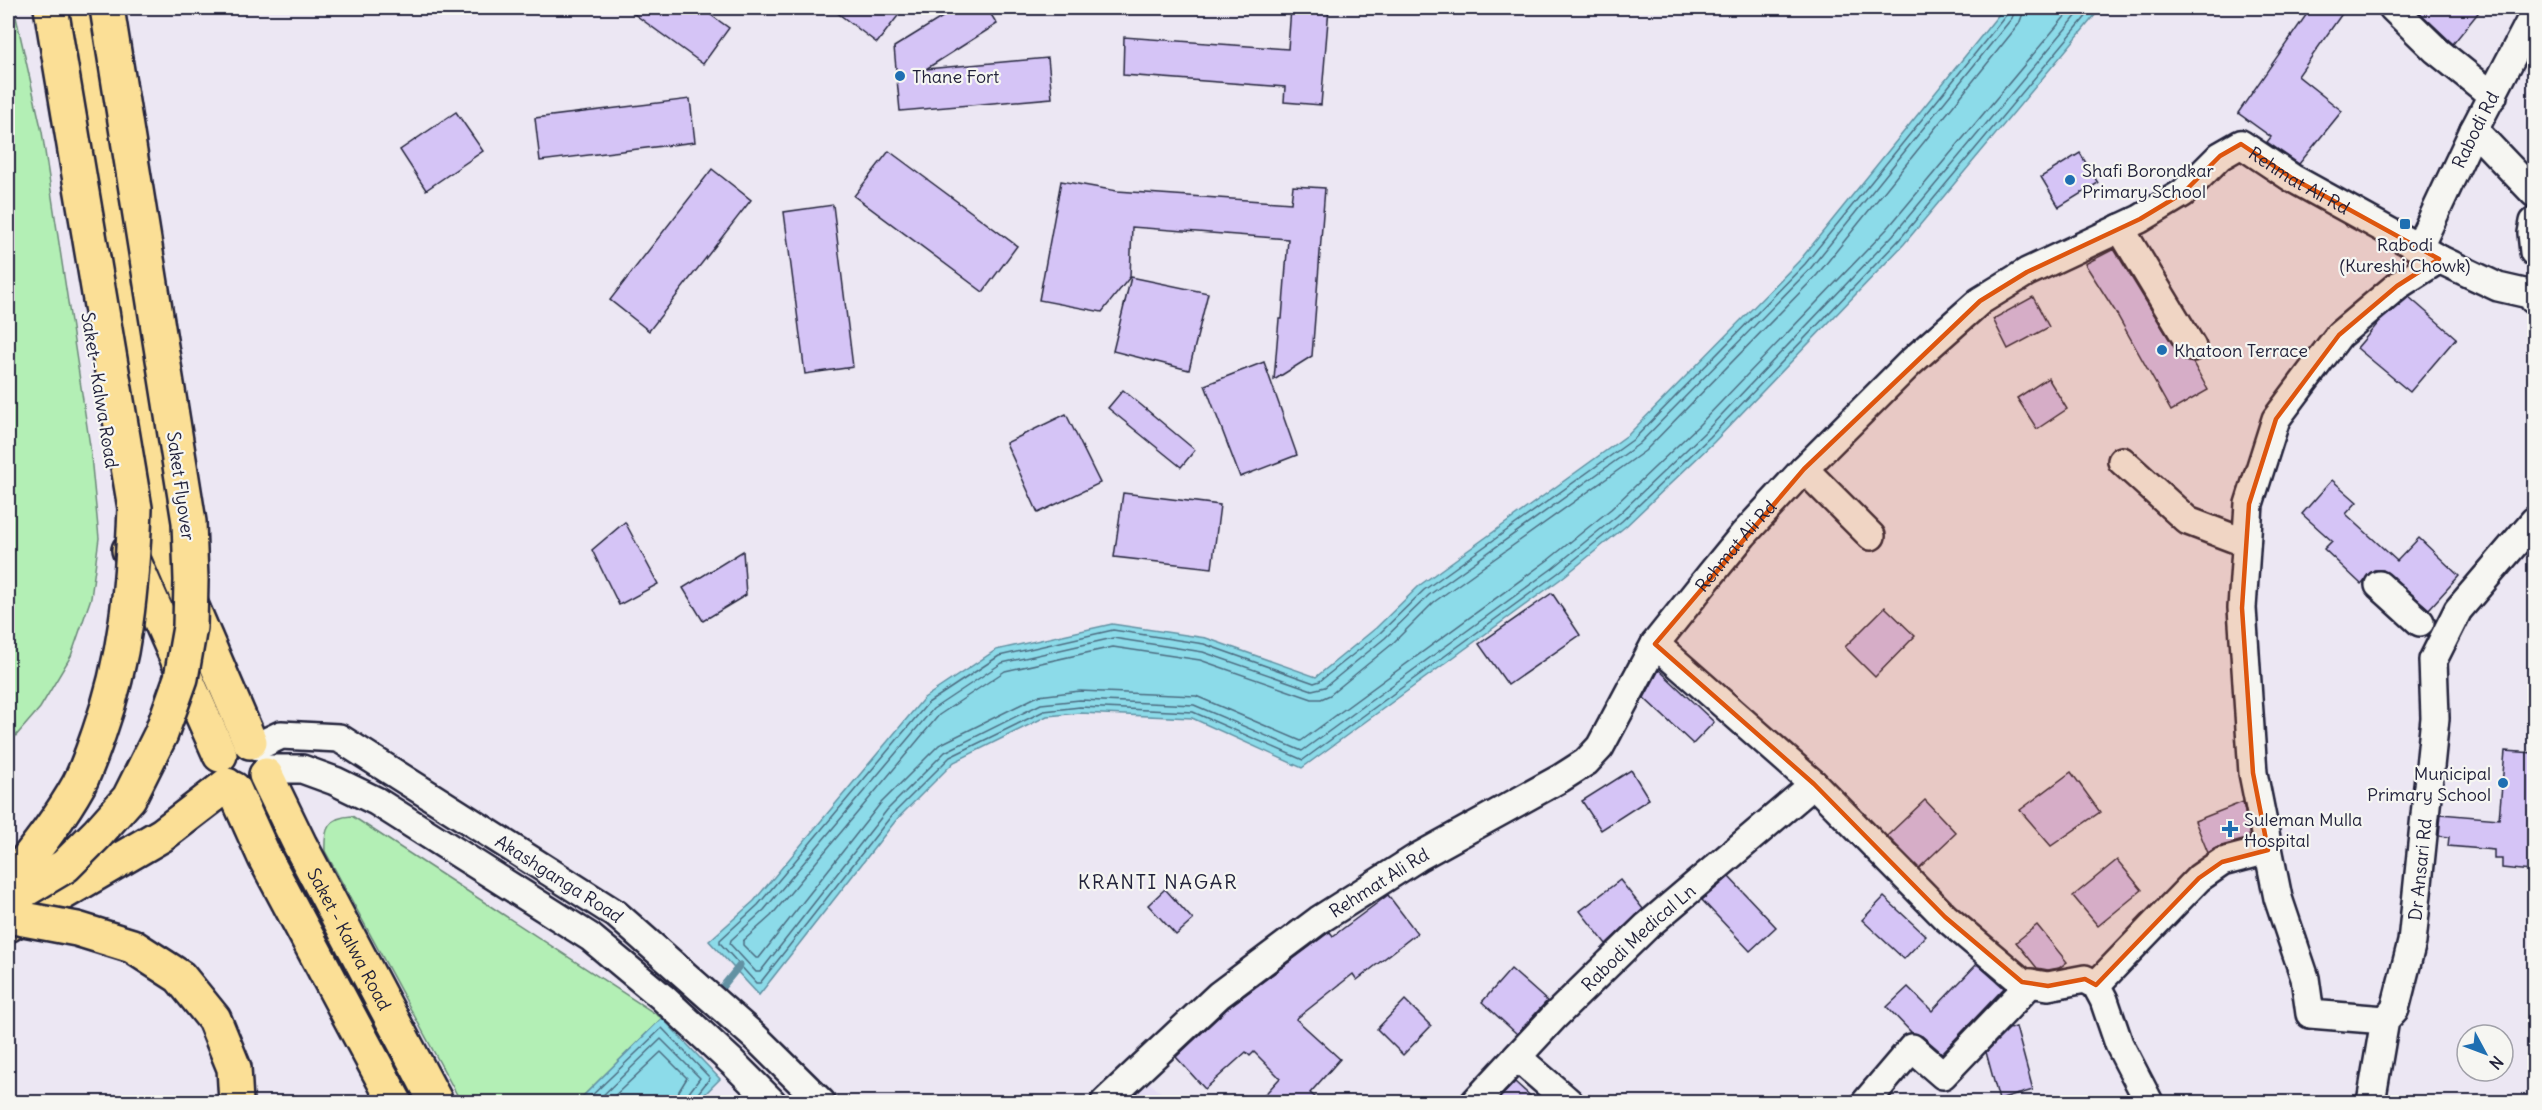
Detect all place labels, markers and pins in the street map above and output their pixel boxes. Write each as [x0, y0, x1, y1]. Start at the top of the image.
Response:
place label: Thane Fort [912, 65, 999, 88]
marker: Thane Fort [893, 69, 907, 83]
place label: Shafi Borondkar Primary School [2082, 159, 2214, 203]
marker: Shafi Borondkar Primary School [2063, 173, 2077, 187]
marker: Rabodi (Kureshi Chowk) [2398, 217, 2412, 231]
place label: Rabodi (Kureshi Chowk) [2340, 233, 2471, 277]
place label: Khatoon Terrace [2174, 339, 2308, 362]
marker: Khatoon Terrace [2155, 343, 2169, 357]
place label: Municipal Primary School [2367, 762, 2491, 806]
marker: Municipal Primary School [2496, 776, 2510, 790]
place label: Suleman Mulla Hospital [2244, 808, 2362, 852]
marker: Suleman Mulla Hospital [2221, 820, 2239, 838]

